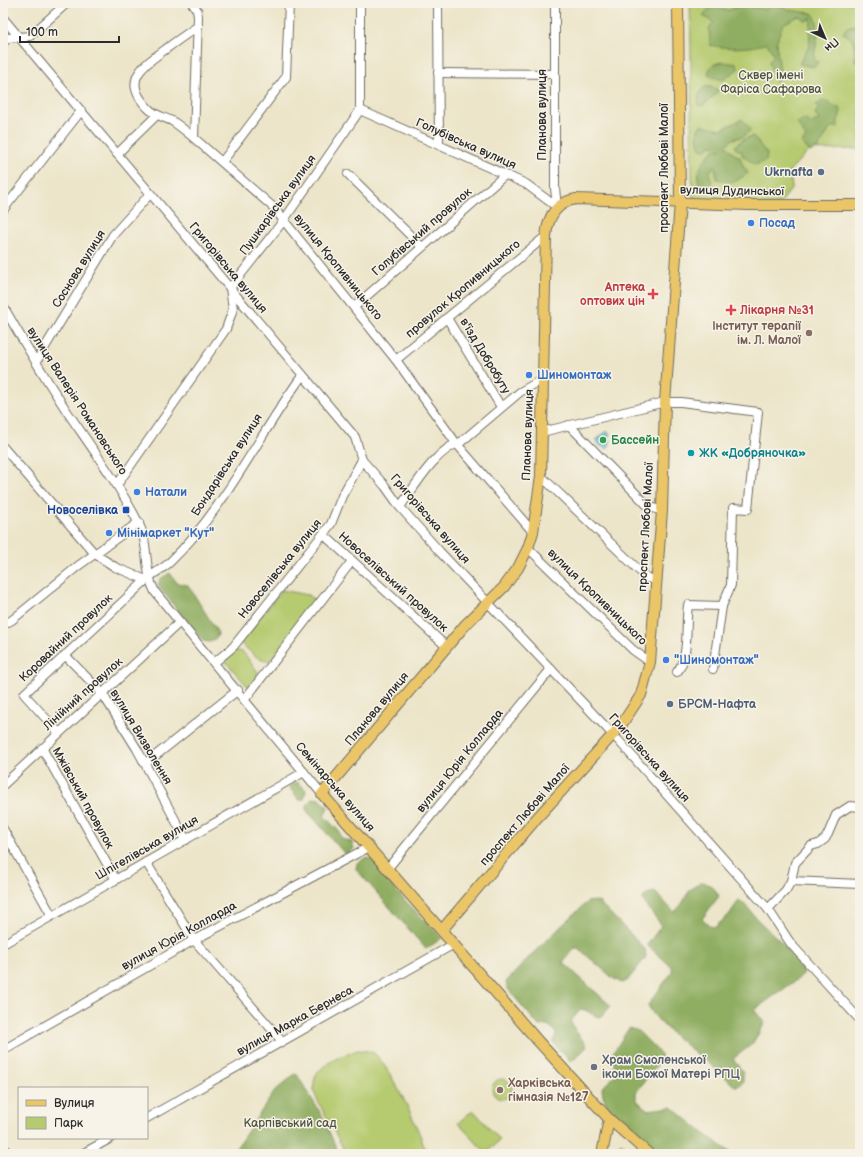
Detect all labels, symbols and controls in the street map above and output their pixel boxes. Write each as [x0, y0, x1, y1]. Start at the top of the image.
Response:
scale bar [20, 18, 119, 44]
north arrow [805, 18, 845, 58]
text: 100 m [26, 25, 58, 40]
text: Пн [822, 35, 841, 55]
park label: Сквер імені Фаріса Сафарова [720, 68, 822, 97]
street label: Планова вулиця [535, 69, 550, 161]
street label: проспект Любові Малої [657, 102, 672, 233]
street label: Голубівська вулиця [413, 115, 519, 173]
street label: Пушкарівська вулиця [237, 152, 320, 258]
place label: Ukrnafta [765, 165, 813, 180]
marker: Ukrnafta [816, 167, 826, 177]
street label: вулиця Дудинської [680, 183, 785, 199]
street label: Голубівський провулок [369, 184, 475, 279]
street label: вулиця Кропивницького [290, 211, 386, 323]
place label: Посад [759, 216, 796, 231]
marker: Посад [746, 218, 756, 228]
street label: Григорівська вулиця [186, 219, 271, 317]
street label: Соснова вулиця [49, 227, 109, 311]
street label: провулок Кропивницького [403, 237, 523, 341]
place label: Аптека оптових цін [580, 280, 646, 309]
marker: Аптека оптових цін [648, 289, 658, 299]
place label: Лікарня №31 [739, 303, 814, 318]
marker: Лікарня №31 [725, 304, 737, 316]
street label: в'їзд Добробуту [456, 315, 514, 397]
place label: Інститут терапії ім. Л. Малої [712, 319, 802, 348]
street label: вулиця Валерія Романовського [24, 324, 130, 478]
marker: Інститут терапії ім. Л. Малої [804, 328, 814, 338]
place label: Шиномонтаж [537, 368, 612, 383]
marker: Шиномонтаж [524, 370, 534, 380]
street label: Планова вулиця [519, 389, 537, 481]
street label: Бондарівська вулиця [188, 411, 266, 519]
place label: Бассейн [611, 433, 659, 448]
marker: Бассейн [598, 435, 608, 445]
place label: ЖК «Добряночка» [699, 446, 806, 461]
marker: ЖК «Добряночка» [686, 448, 696, 458]
street label: проспект Любові Малої [635, 461, 657, 592]
street label: Григорівська вулиця [387, 471, 473, 567]
place label: Натали [145, 485, 187, 500]
marker: Натали [132, 487, 142, 497]
place label: Новоселівка [47, 503, 119, 518]
marker: Новоселівка [121, 505, 131, 515]
street label: Новоселівська вулиця [235, 516, 325, 622]
place label: Мінімаркет "Кут" [117, 526, 214, 541]
marker: Мінімаркет "Кут" [104, 528, 114, 538]
street label: Новоселівський провулок [335, 529, 451, 636]
street label: вулиця Кропивницького [544, 546, 650, 648]
street label: Коровайний провулок [16, 590, 116, 685]
place label: "Шиномонтаж" [674, 653, 759, 668]
street label: Лінійний провулок [39, 654, 126, 734]
marker: "Шиномонтаж" [661, 655, 671, 665]
street label: Планова вулиця [342, 669, 412, 749]
street label: вулиця Визволення [107, 687, 176, 788]
place label: БРСМ-Нафта [678, 697, 757, 712]
marker: БРСМ-Нафта [665, 699, 675, 709]
street label: вулиця Юрія Колларда [414, 706, 506, 816]
street label: Григорівська вулиця [605, 711, 693, 806]
street label: Семінарська вулиця [292, 739, 378, 835]
street label: Мжівський провулок [49, 745, 117, 852]
street label: проспект Любові Малої [477, 760, 574, 869]
street label: Шпігелівська вулиця [93, 812, 201, 884]
street label: вулиця Юрія Колларда [119, 898, 239, 974]
street label: вулиця Марка Бернеса [234, 983, 356, 1059]
place label: Храм Смоленської ікони Божої Матері РПЦ [601, 1053, 740, 1082]
marker: Храм Смоленської ікони Божої Матері РПЦ [589, 1062, 599, 1072]
place label: Харківська гімназія №127 [507, 1076, 589, 1105]
marker: Харківська гімназія №127 [495, 1085, 505, 1095]
legend [18, 1087, 148, 1139]
text: Вулиця [54, 1096, 95, 1111]
text: Парк [54, 1116, 84, 1131]
park label: Карпівський сад [243, 1116, 337, 1131]

